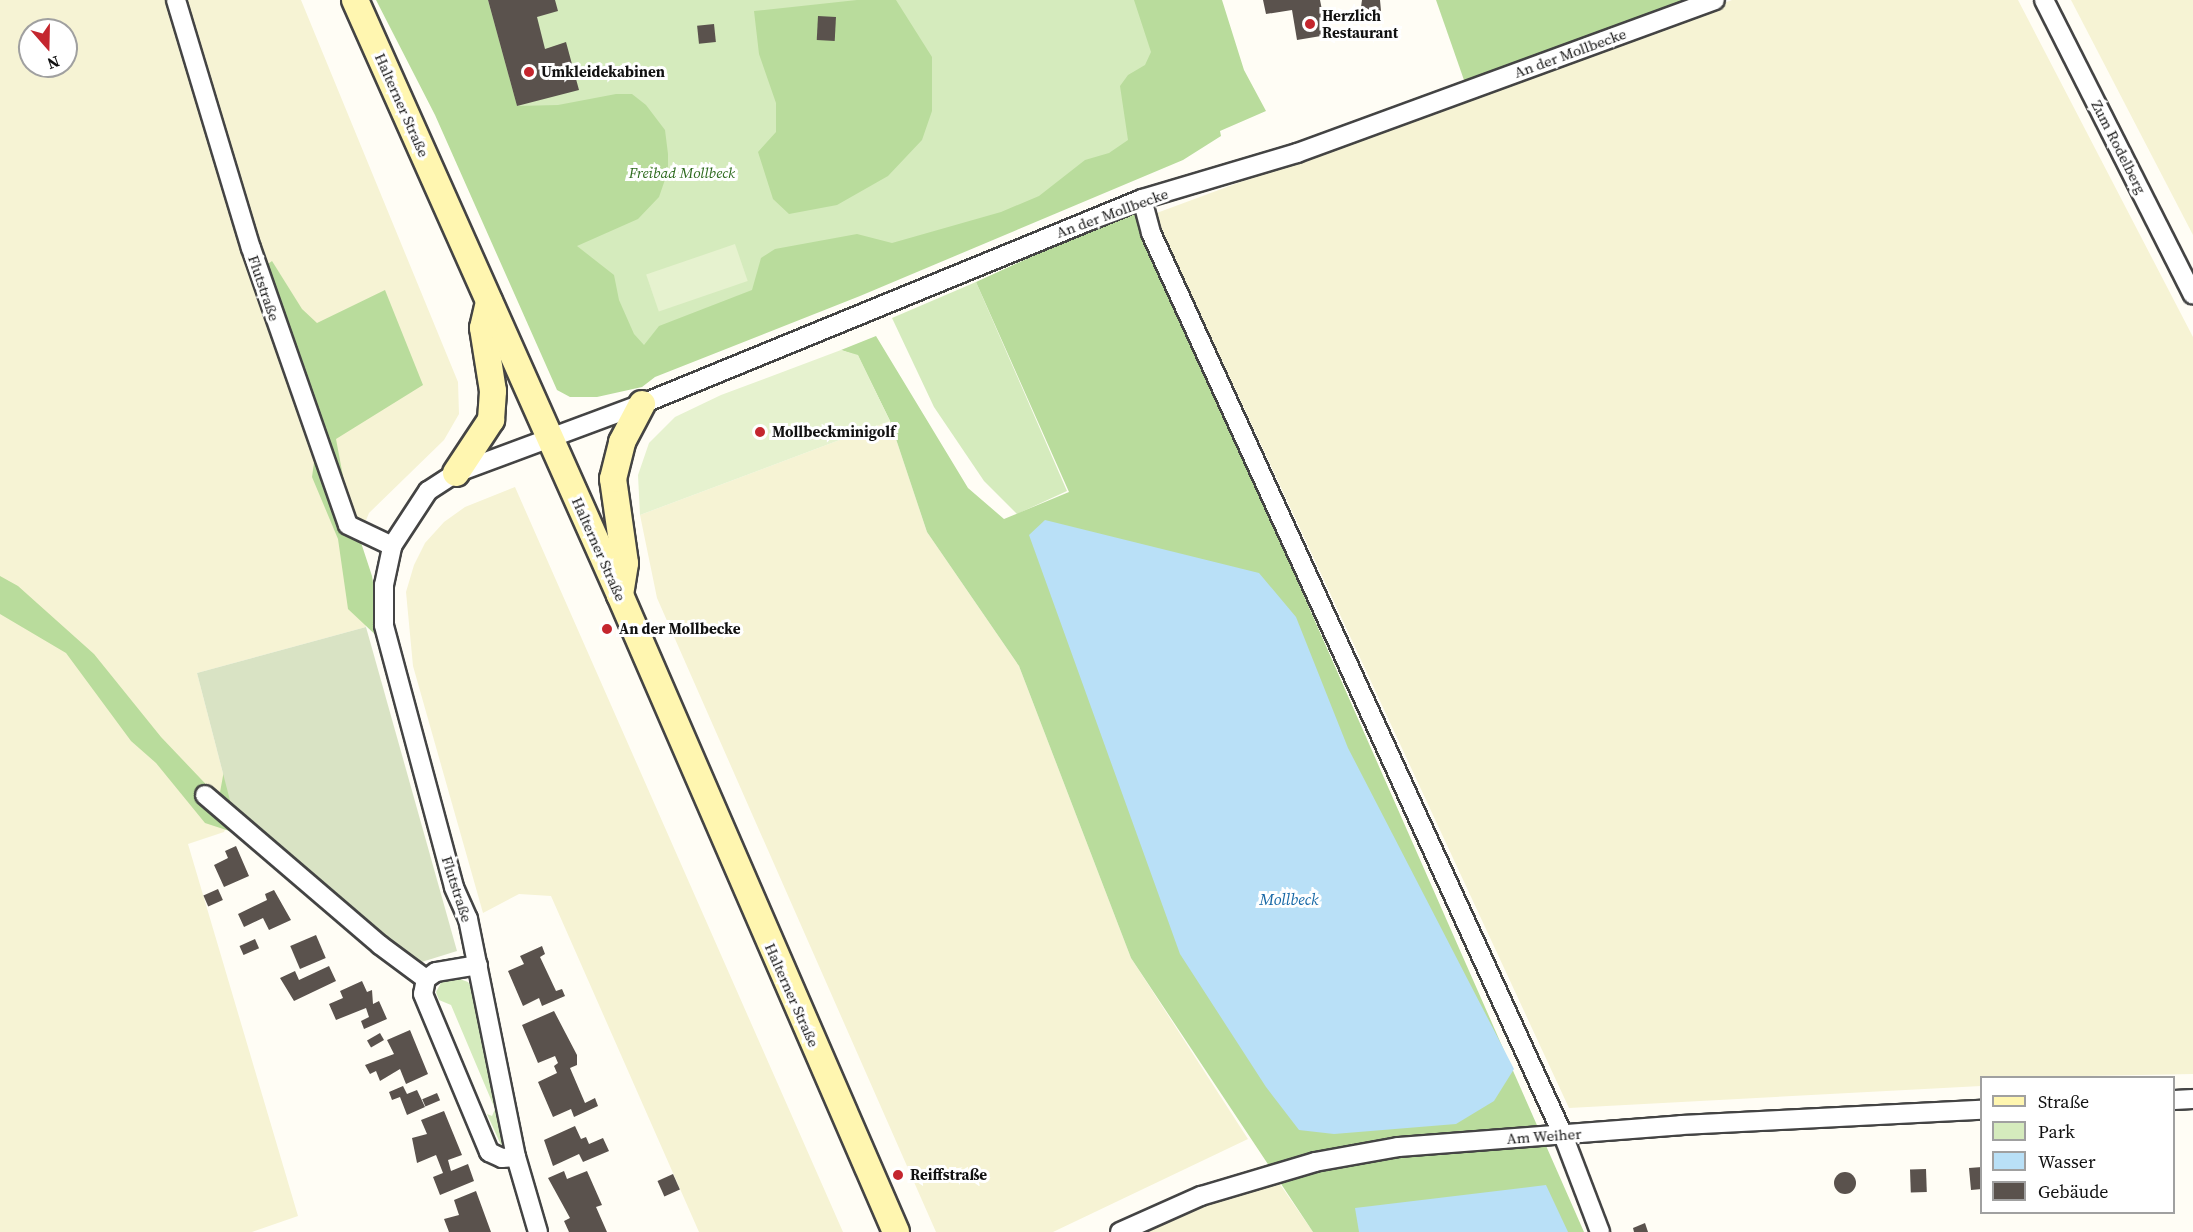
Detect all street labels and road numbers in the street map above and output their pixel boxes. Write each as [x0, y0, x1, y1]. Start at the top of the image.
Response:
street label: An der Mollbecke [1512, 24, 1628, 82]
street label: Halterner Straße [371, 50, 433, 160]
street label: Zum Rodelberg [2088, 97, 2150, 197]
street label: An der Mollbecke [1054, 184, 1170, 242]
street label: Flutstraße [244, 253, 284, 323]
street label: Halterner Straße [568, 494, 630, 604]
street label: Flutstraße [438, 854, 476, 924]
street label: Halterner Straße [761, 940, 823, 1050]
street label: Am Weiher [1506, 1124, 1582, 1148]

